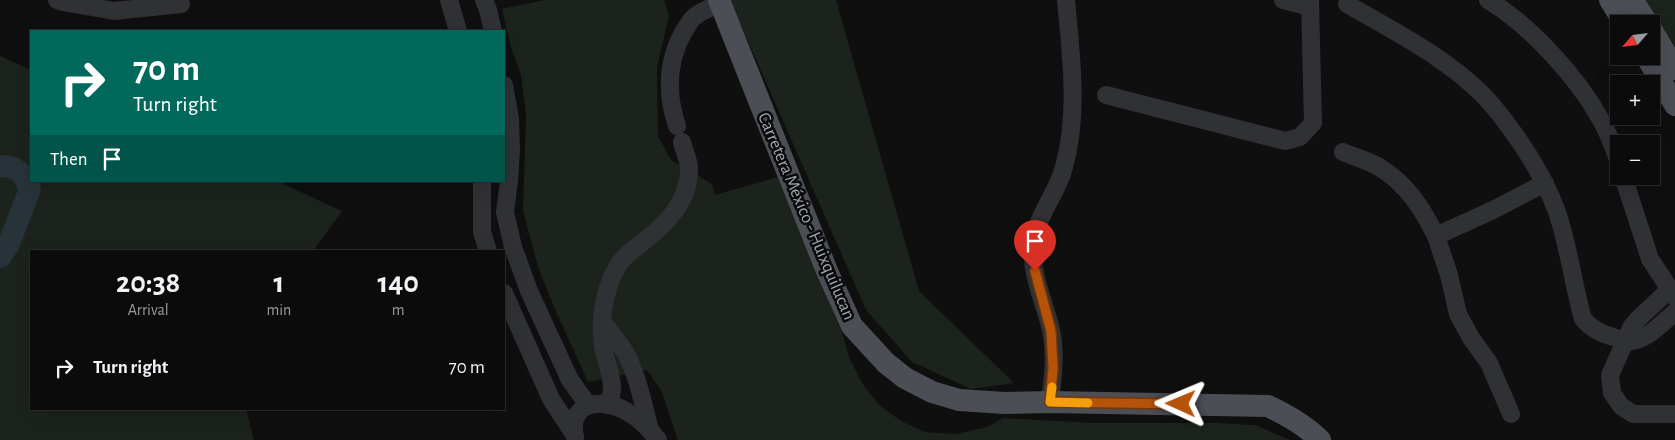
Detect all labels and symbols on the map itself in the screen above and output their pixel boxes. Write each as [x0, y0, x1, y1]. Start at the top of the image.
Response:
north arrow [1610, 15, 1660, 65]
street label: Carretera México - Huixquilucan [754, 110, 858, 323]
pin [1014, 220, 1056, 271]
position arrow [1154, 377, 1206, 429]

